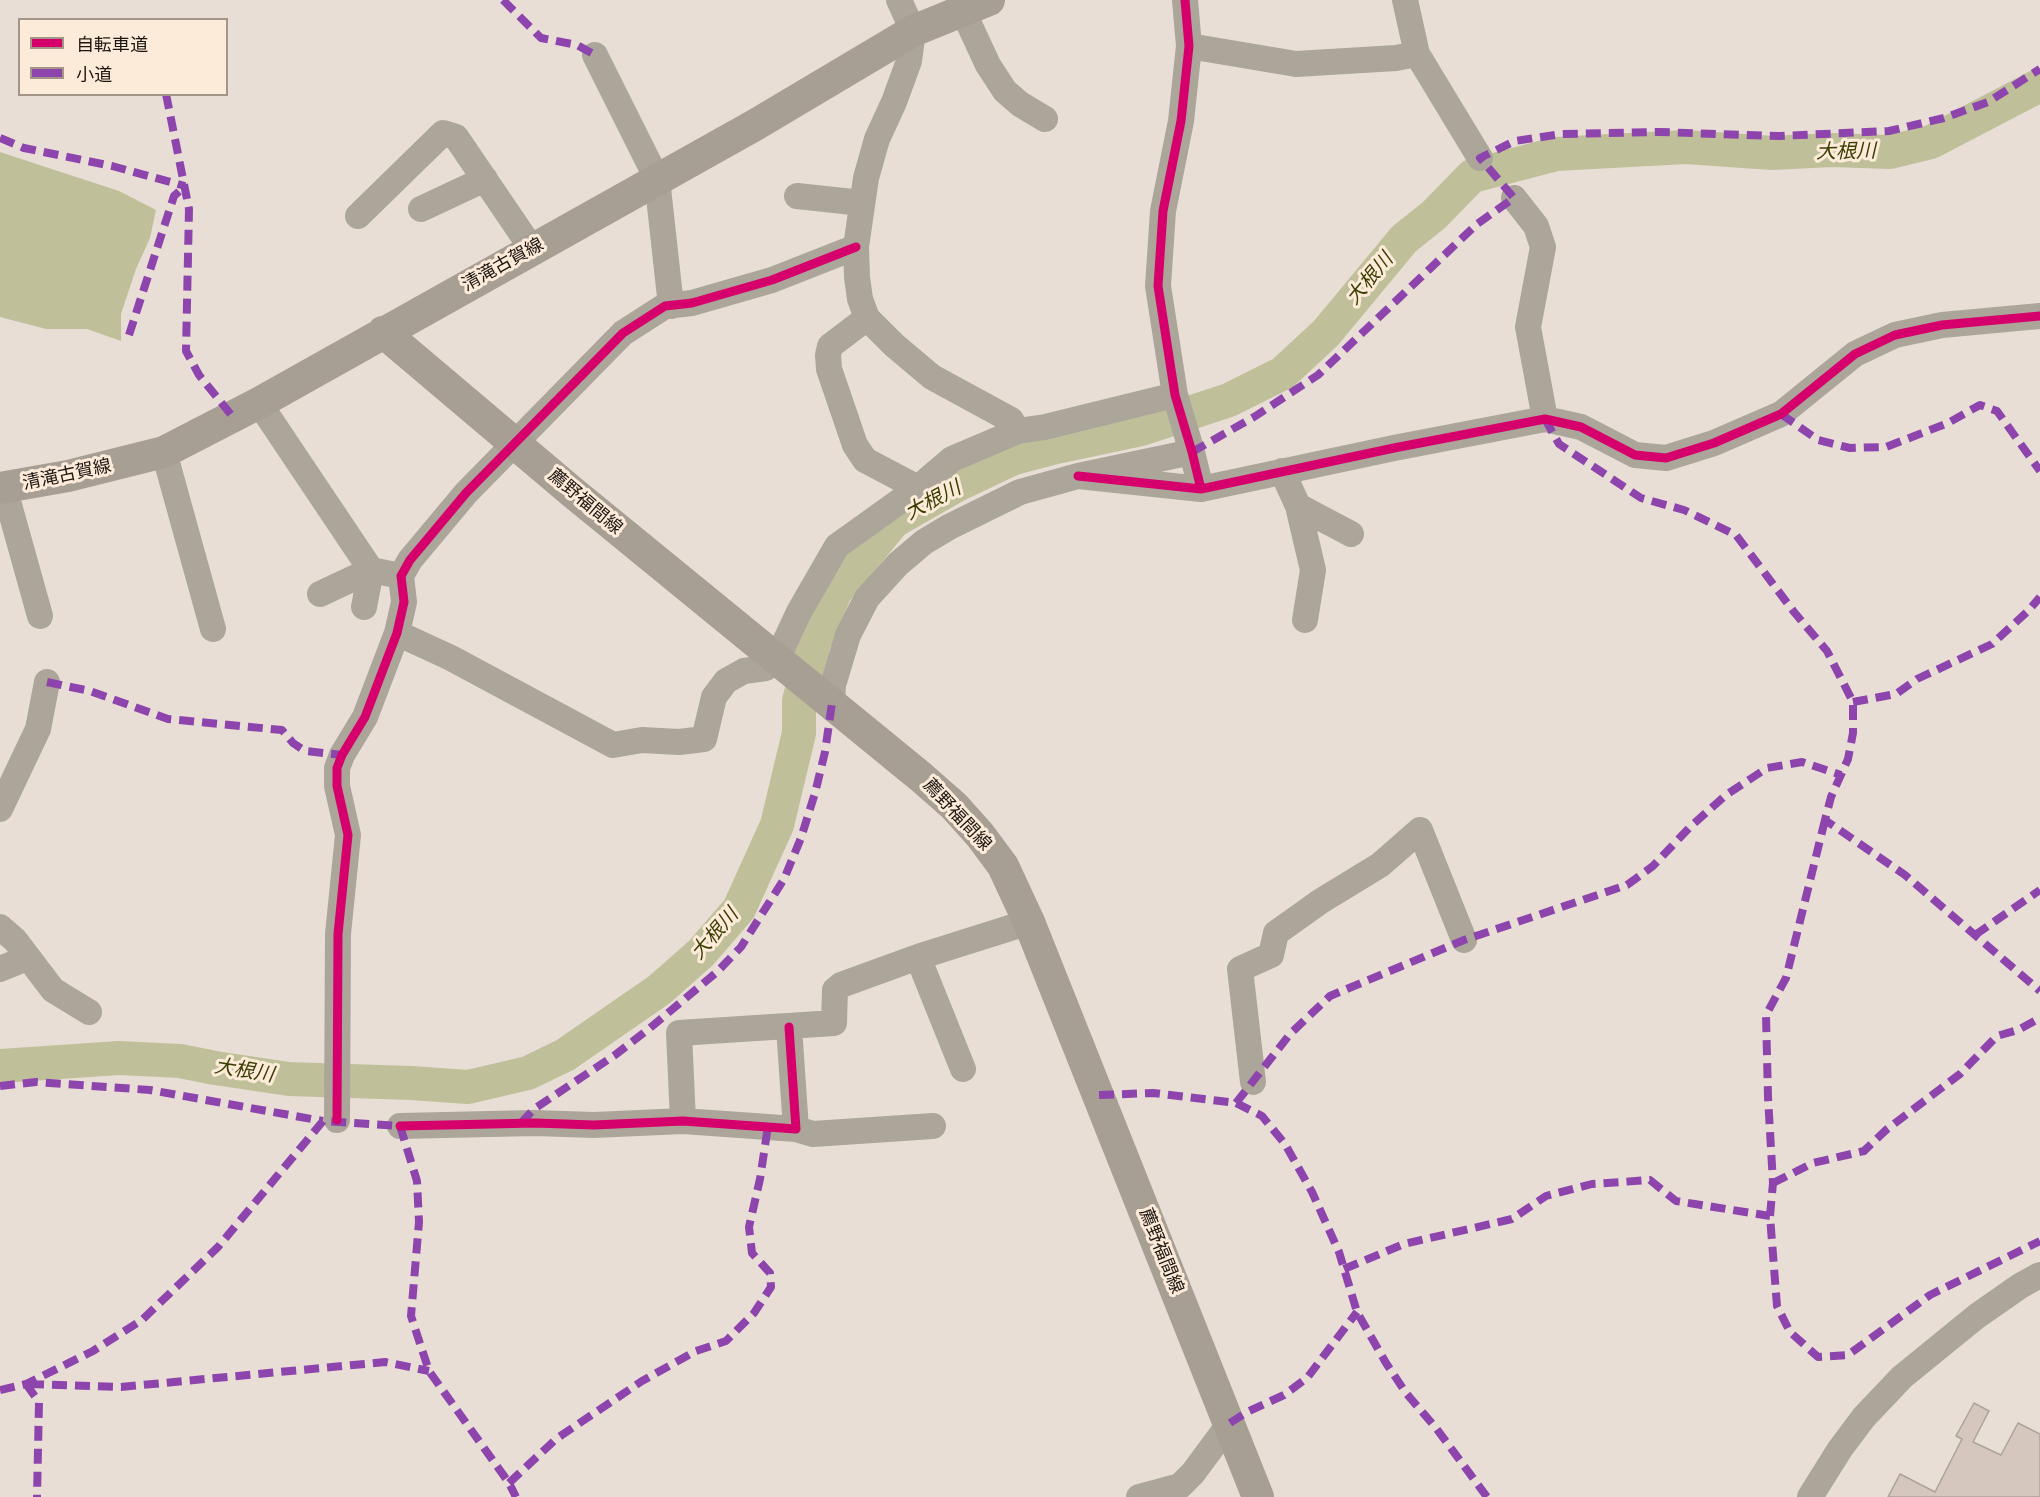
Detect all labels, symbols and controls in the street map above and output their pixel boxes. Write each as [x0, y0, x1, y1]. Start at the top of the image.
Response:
legend [18, 18, 228, 96]
text: 自転車道 [76, 32, 148, 56]
text: 小道 [76, 62, 112, 86]
water label: 大根川 [1816, 139, 1876, 165]
street label: 清滝古賀線 [458, 234, 548, 296]
water label: 大根川 [1342, 248, 1398, 310]
street label: 清滝古賀線 [21, 455, 113, 495]
street label: 薦野福間線 [544, 465, 626, 539]
water label: 大根川 [901, 476, 965, 526]
street label: 薦野福間線 [918, 775, 996, 855]
water label: 大根川 [686, 903, 744, 965]
water label: 大根川 [212, 1054, 276, 1088]
street label: 薦野福間線 [1134, 1205, 1188, 1297]

